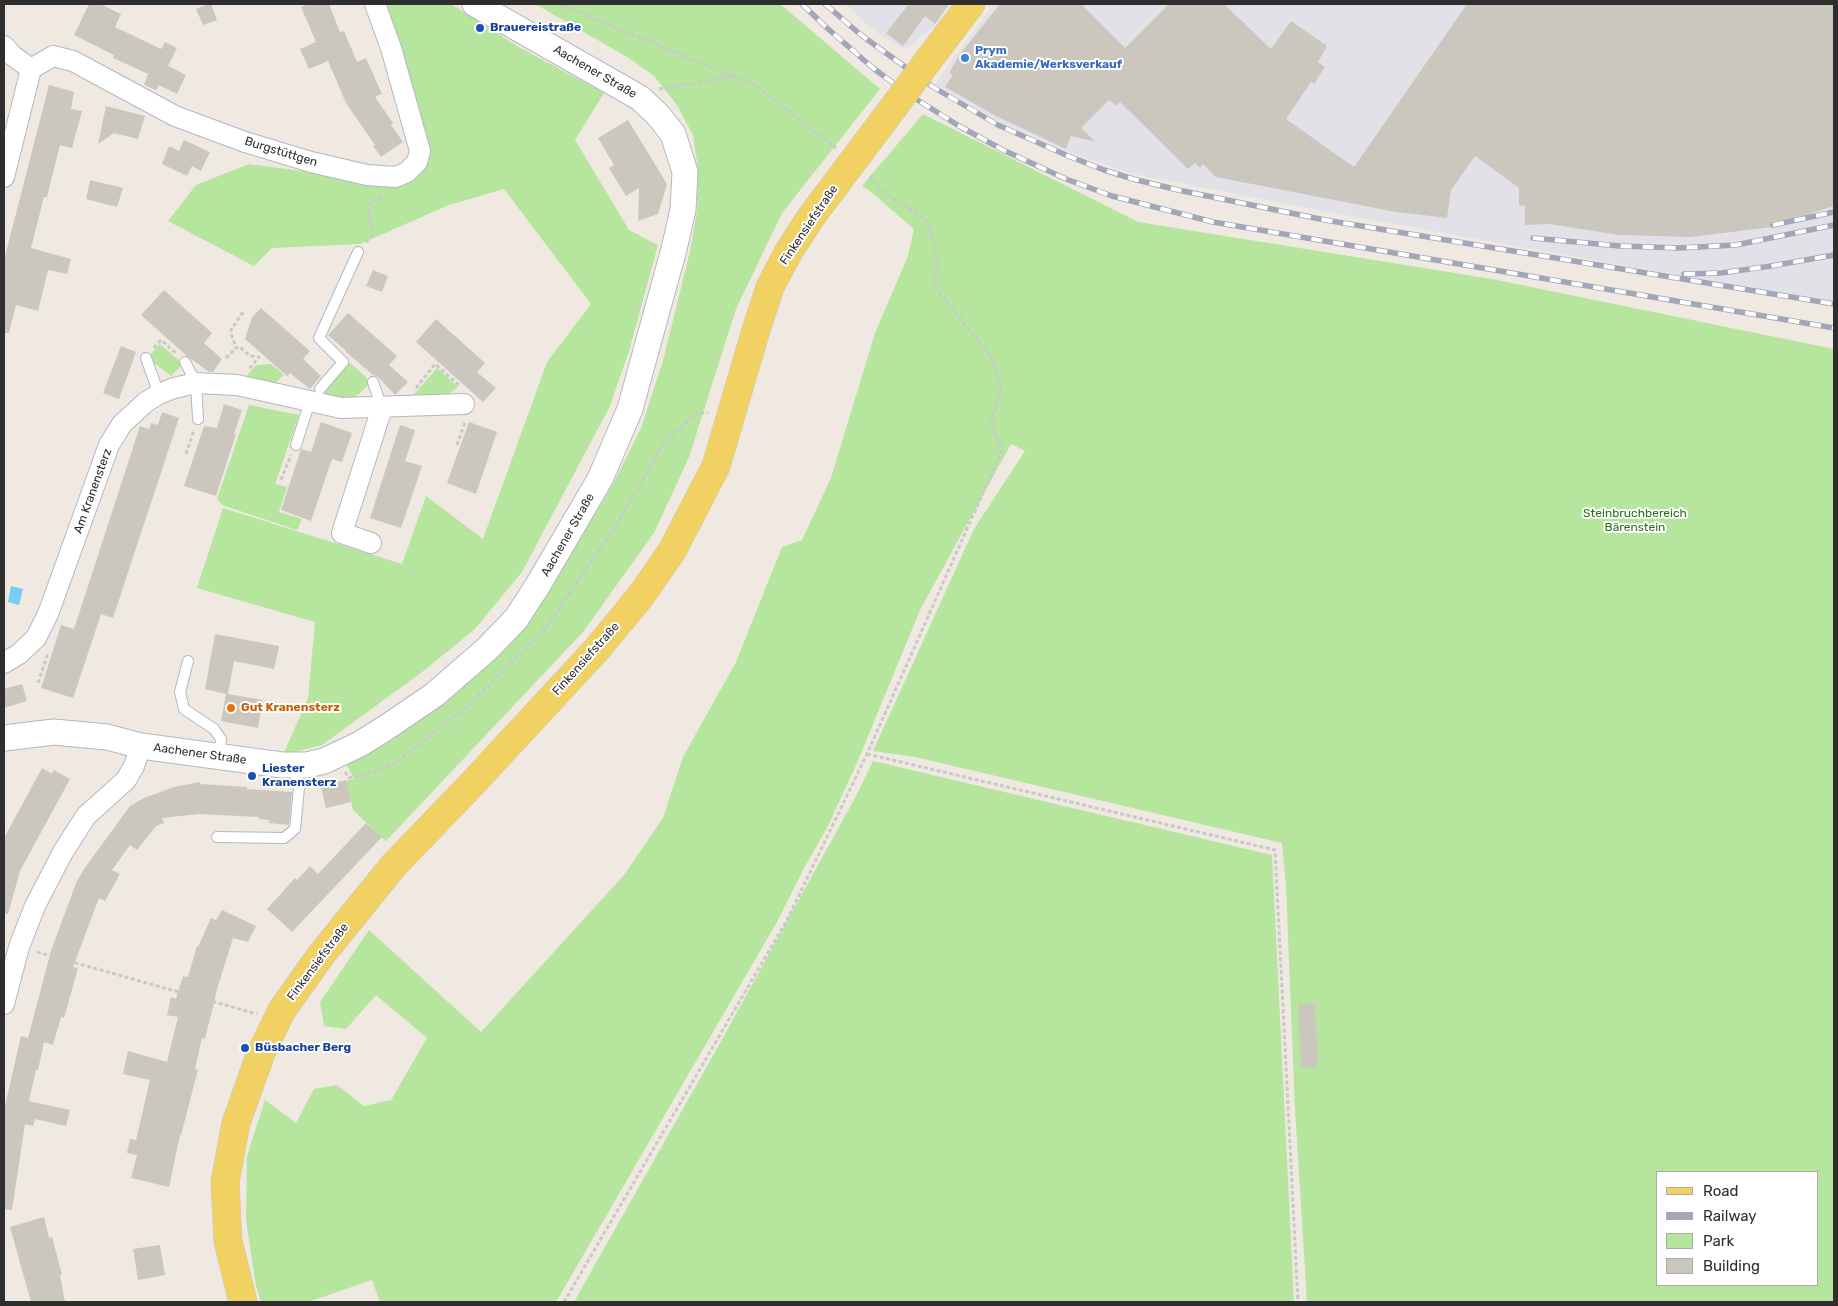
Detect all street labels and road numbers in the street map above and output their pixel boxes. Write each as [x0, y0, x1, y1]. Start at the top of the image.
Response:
street label: Aachener Straße [551, 42, 639, 102]
street label: Burgstüttgen [243, 134, 319, 170]
street label: Finkensiefstraße [777, 182, 841, 268]
street label: Am Kranensterz [71, 447, 115, 535]
street label: Aachener Straße [538, 491, 598, 579]
street label: Finkensiefstraße [550, 620, 622, 698]
street label: Aachener Straße [153, 740, 247, 768]
street label: Finkensiefstraße [284, 921, 352, 1003]

